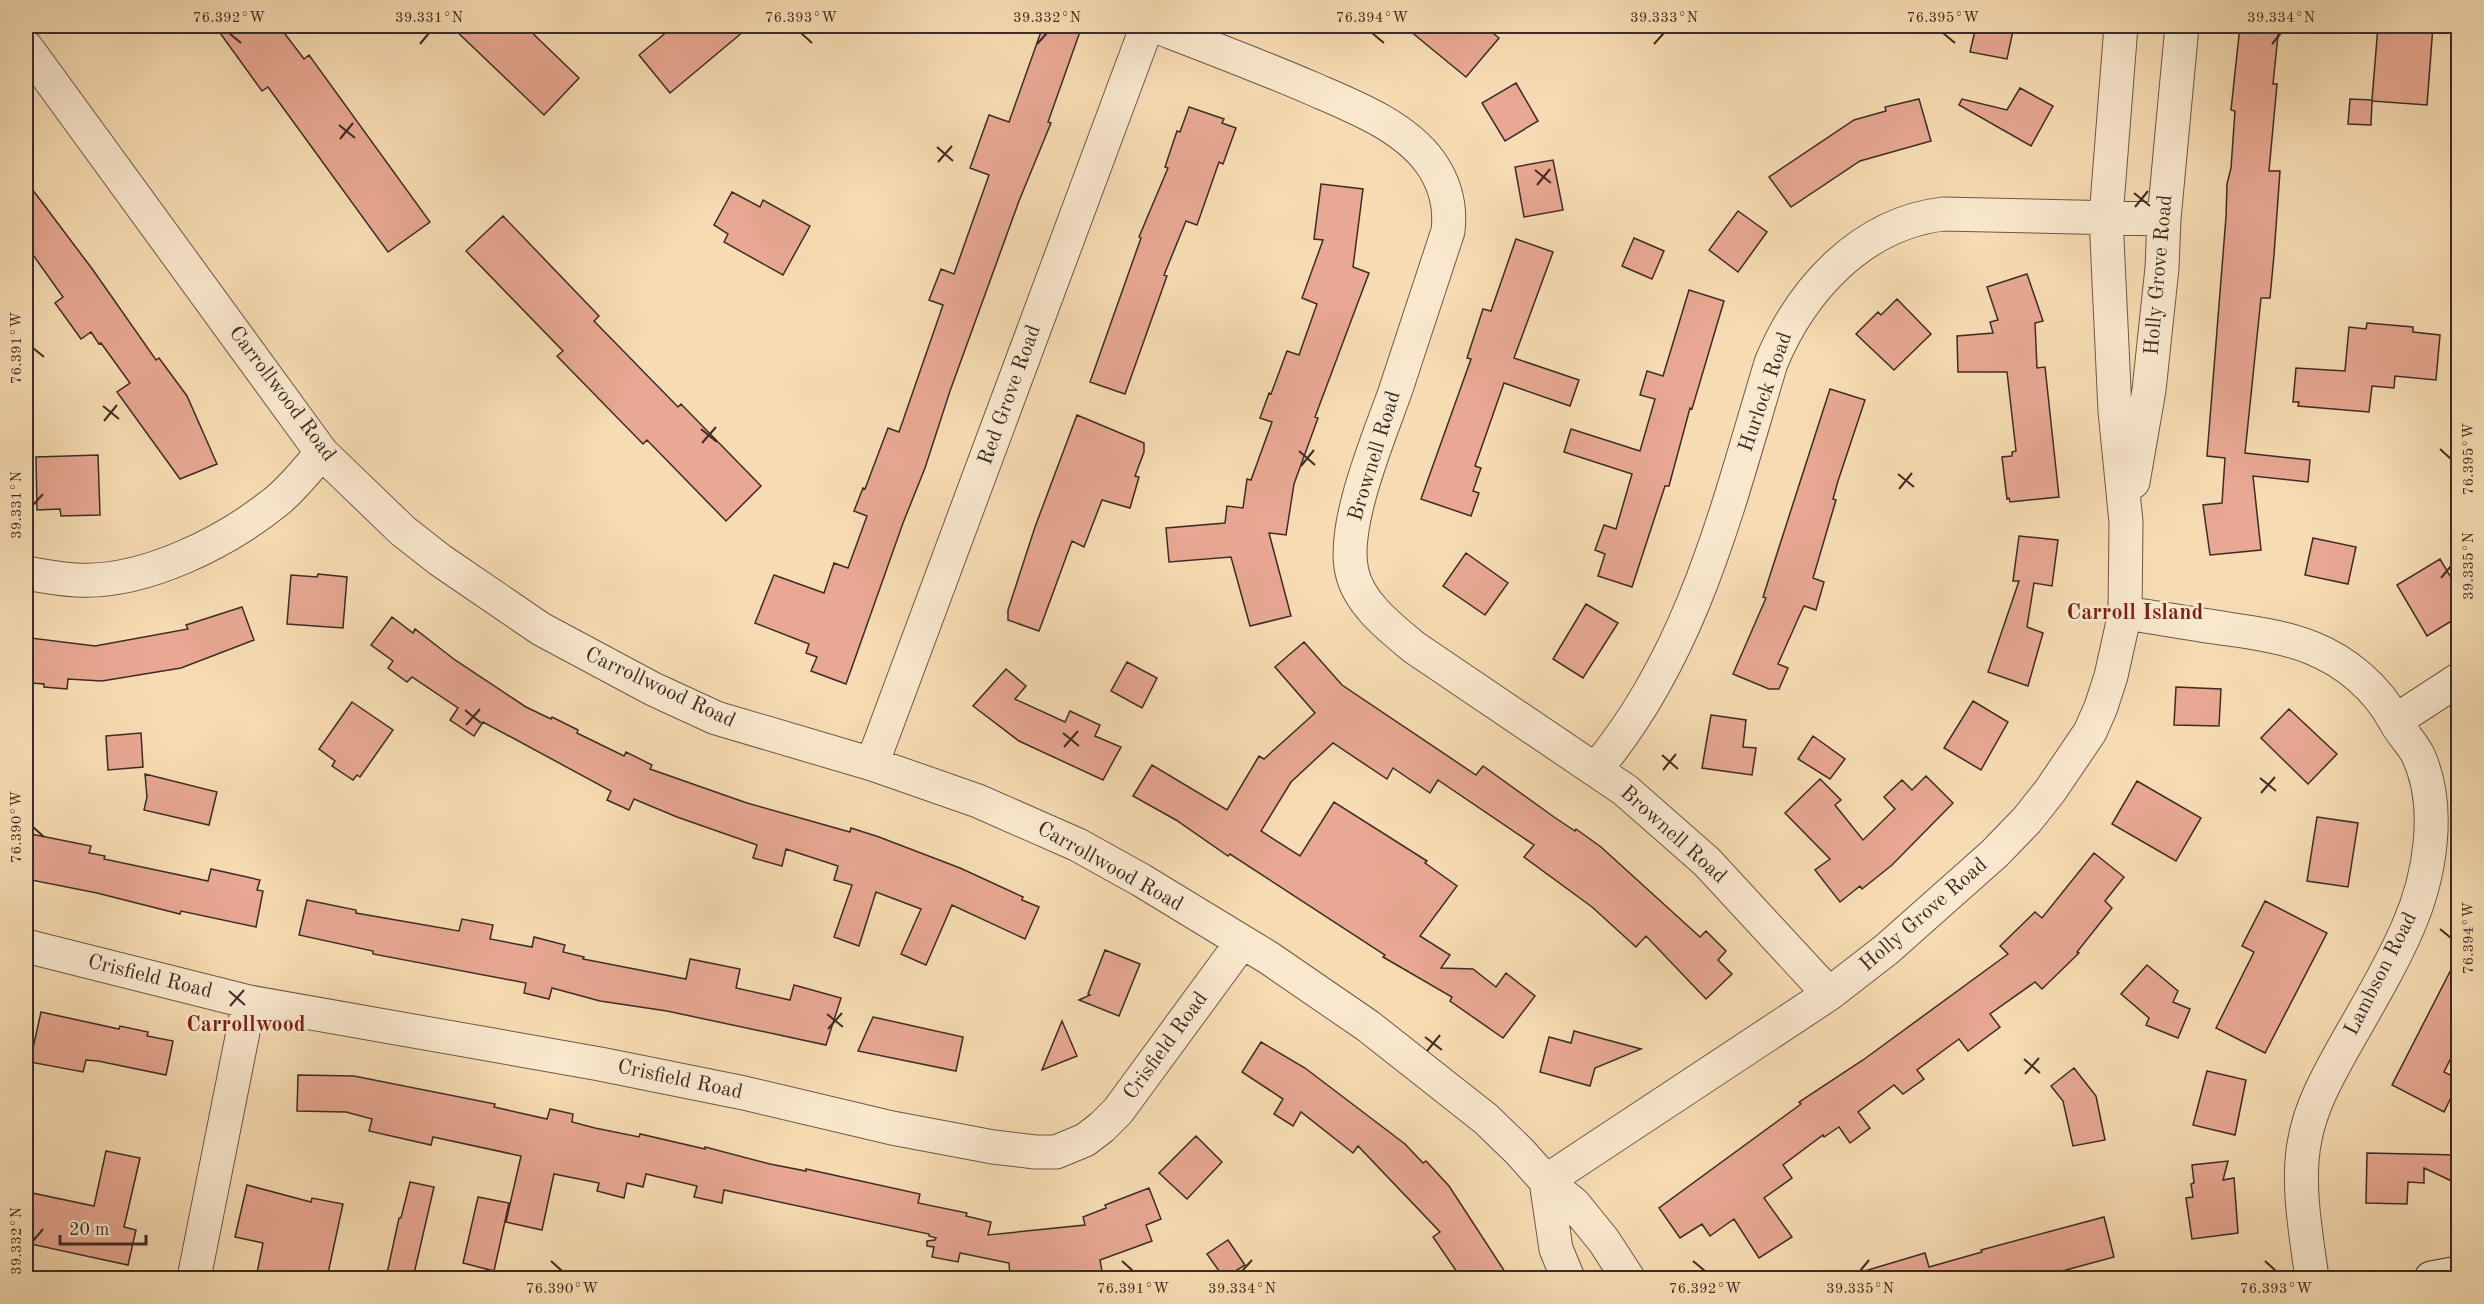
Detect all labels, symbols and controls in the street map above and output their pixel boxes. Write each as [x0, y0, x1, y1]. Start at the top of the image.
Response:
text: 76.392°W [193, 11, 265, 26]
text: 39.331°N [395, 11, 463, 26]
text: 76.393°W [765, 11, 837, 26]
text: 39.332°N [1013, 11, 1081, 26]
text: 76.394°W [1336, 11, 1408, 26]
text: 39.333°N [1630, 11, 1698, 26]
text: 76.395°W [1907, 11, 1979, 26]
text: 39.334°N [2247, 11, 2315, 26]
street label: Holly Grove Road [2142, 194, 2176, 356]
text: 76.391°W [10, 312, 25, 384]
street label: Red Grove Road [975, 322, 1045, 468]
street label: Carrollwood Road [225, 323, 340, 466]
street label: Hurlock Road [1736, 329, 1796, 455]
street label: Brownell Road [1345, 389, 1405, 523]
text: 76.395°W [2462, 423, 2477, 495]
text: 39.331°N [10, 471, 25, 539]
text: 39.335°N [2462, 532, 2477, 600]
district label: Carroll Island [2067, 602, 2204, 624]
street label: Carrollwood Road [582, 644, 738, 732]
street label: Brownell Road [1616, 782, 1730, 888]
text: 76.390°W [10, 791, 25, 863]
street label: Carrollwood Road [1034, 818, 1186, 916]
street label: Holly Grove Road [1856, 854, 1992, 976]
text: 76.394°W [2462, 902, 2477, 974]
street label: Lambson Road [2341, 909, 2421, 1039]
street label: Crisfield Road [86, 951, 214, 1003]
street label: Crisfield Road [1120, 988, 1212, 1104]
district label: Carrollwood [186, 1014, 306, 1036]
street label: Crisfield Road [615, 1056, 745, 1104]
text: 39.332°N [10, 1207, 25, 1275]
scale bar [60, 1208, 146, 1246]
text: 20 m [69, 1221, 109, 1239]
text: 76.390°W [526, 1282, 598, 1297]
text: 76.391°W [1097, 1282, 1169, 1297]
text: 39.334°N [1208, 1282, 1276, 1297]
text: 76.392°W [1669, 1282, 1741, 1297]
text: 39.335°N [1826, 1282, 1894, 1297]
text: 76.393°W [2240, 1282, 2312, 1297]

